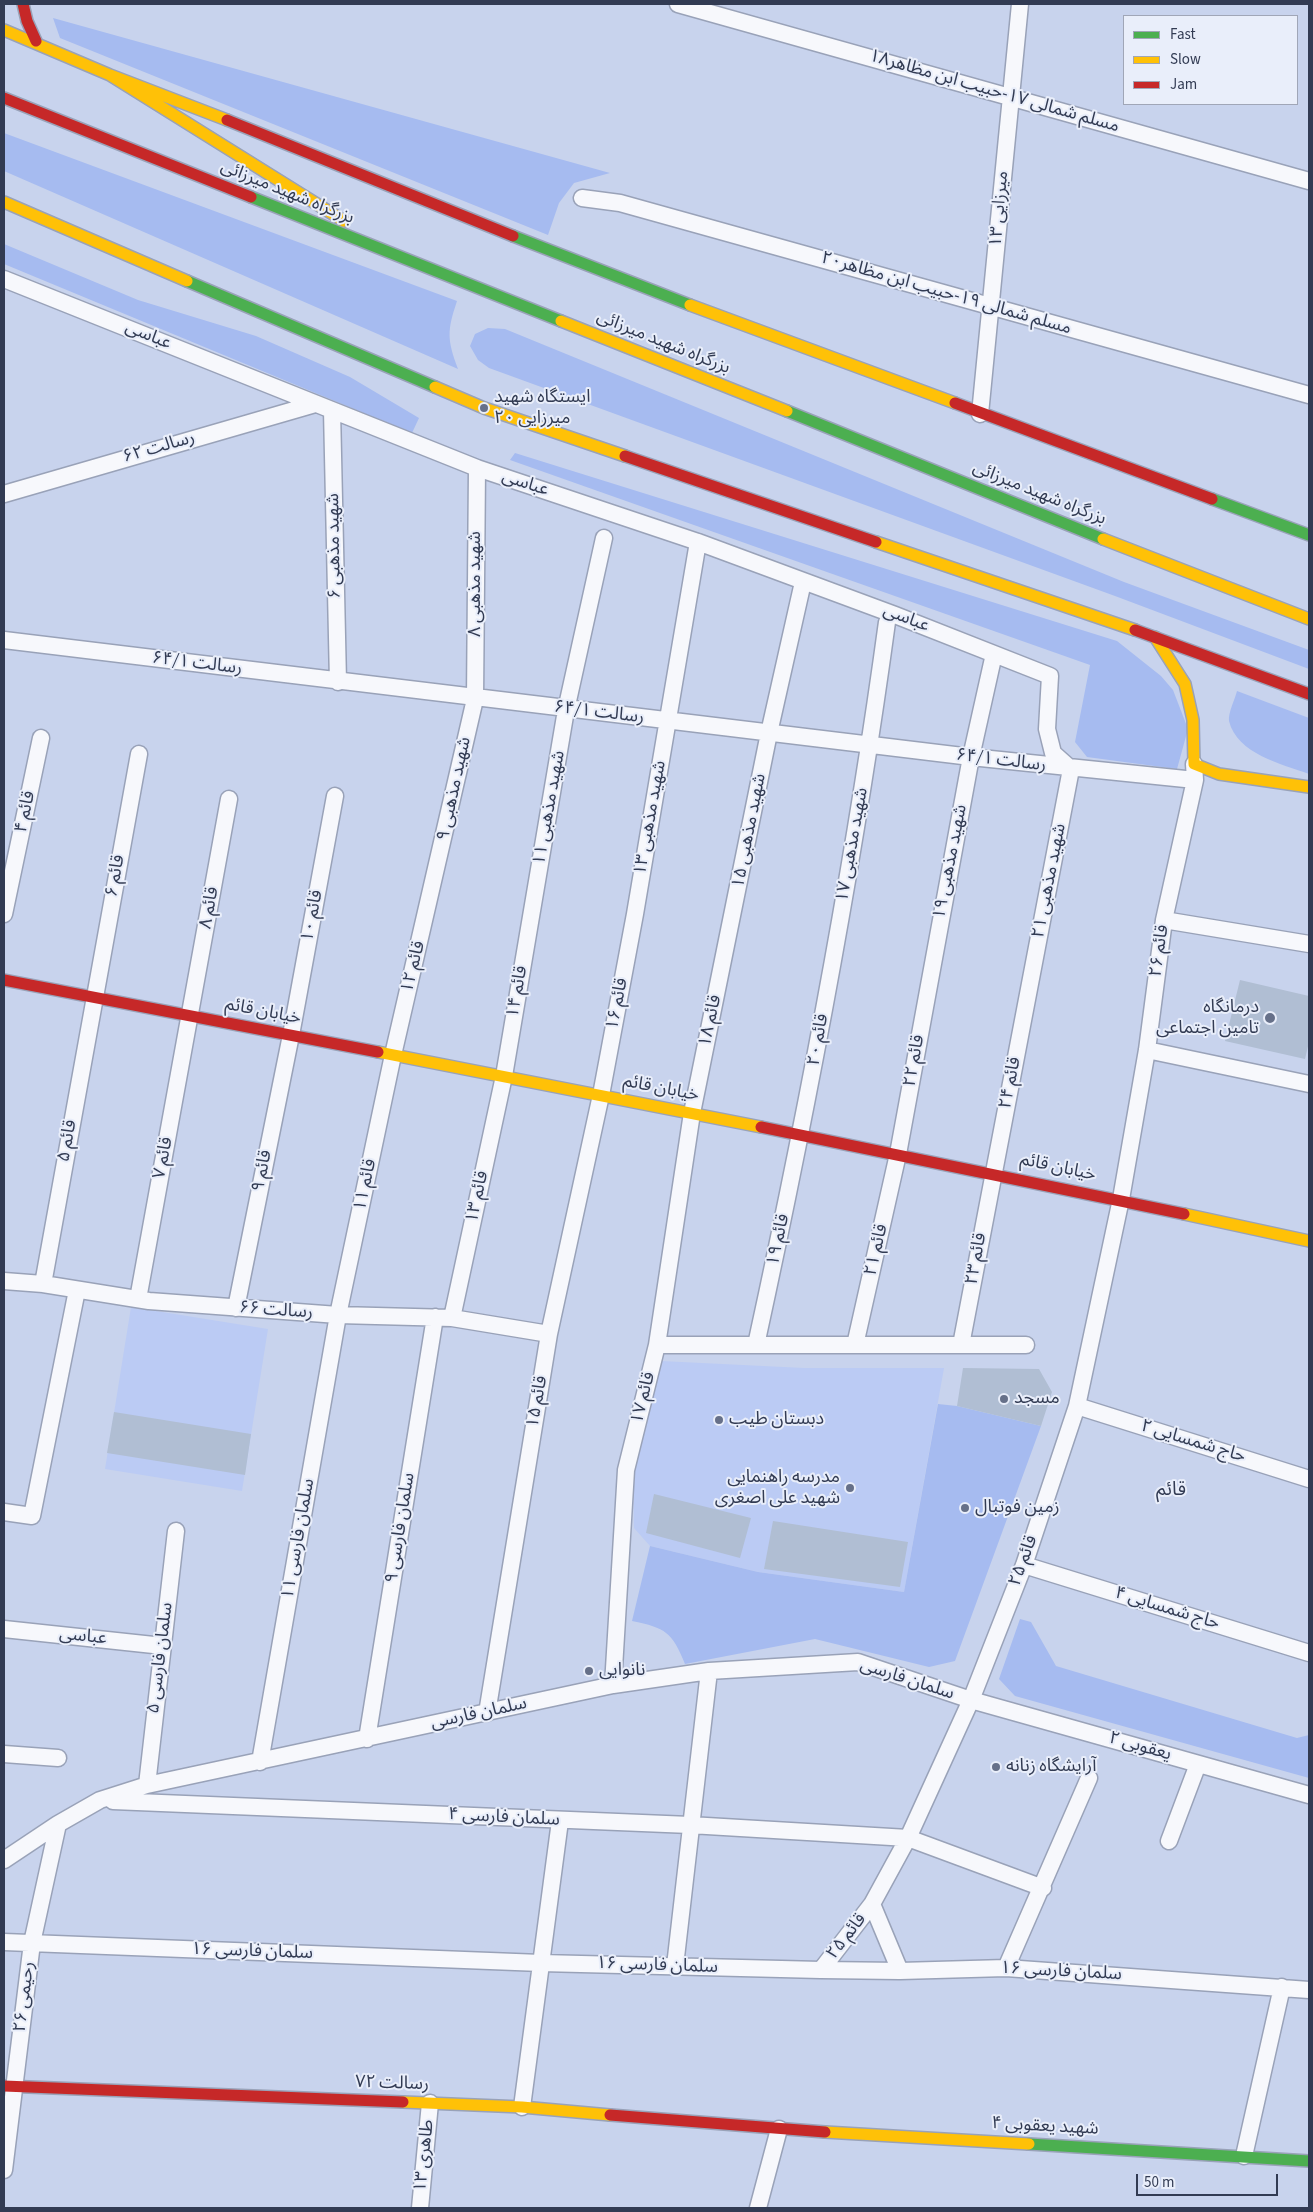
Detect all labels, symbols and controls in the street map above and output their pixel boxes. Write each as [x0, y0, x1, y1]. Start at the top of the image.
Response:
legend [1123, 15, 1298, 105]
text: Fast [1170, 24, 1196, 45]
street label: مسلم شمالی ۱۷-حبیب ابن مظاهر۱۸ [866, 46, 1122, 138]
text: Slow [1170, 49, 1201, 70]
text: Jam [1170, 74, 1197, 95]
street label: بزرگراه شهید میرزائی [217, 156, 357, 230]
street label: میرزایی ۱۳ [986, 170, 1014, 248]
street label: مسلم شمالی ۱۹-حبیب ابن مظاهر۲۰ [818, 248, 1074, 340]
street label: بزرگراه شهید میرزائی [593, 306, 733, 380]
street label: عباسی [122, 317, 174, 355]
place label: ایستگاه شهید میرزایی ۲۰ [494, 387, 590, 429]
marker: ایستگاه شهید میرزایی ۲۰ [478, 402, 490, 414]
street label: رسالت ۶۲ [120, 427, 198, 469]
street label: بزرگراه شهید میرزائی [969, 457, 1109, 531]
street label: عباسی [499, 466, 551, 502]
street label: شهید مذهبی ۶ [323, 493, 347, 599]
street label: شهید مذهبی ۸ [465, 531, 487, 637]
street label: عباسی [880, 600, 932, 638]
street label: رسالت ۶۴/۱ [151, 648, 243, 680]
street label: رسالت ۶۴/۱ [553, 697, 645, 729]
street label: شهید مذهبی ۹ [433, 735, 477, 843]
street label: رسالت ۶۴/۱ [955, 745, 1047, 777]
street label: شهید مذهبی ۱۱ [529, 749, 571, 867]
street label: شهید مذهبی ۱۳ [630, 759, 672, 877]
street label: شهید مذهبی ۱۵ [728, 772, 772, 890]
street label: شهید مذهبی ۱۷ [832, 786, 874, 904]
street label: قائم ۴ [11, 789, 41, 835]
street label: شهید مذهبی ۱۹ [929, 803, 973, 921]
street label: شهید مذهبی ۲۱ [1028, 822, 1072, 940]
street label: قائم ۶ [102, 853, 130, 899]
street label: قائم ۸ [196, 885, 224, 931]
street label: قائم ۱۰ [297, 888, 329, 944]
street label: قائم ۲۶ [1146, 924, 1174, 978]
street label: قائم ۱۲ [397, 939, 431, 995]
street label: قائم ۱۴ [503, 964, 533, 1020]
street label: قائم ۱۶ [602, 976, 634, 1032]
street label: قائم ۱۸ [695, 993, 727, 1049]
street label: خیابان قائم [223, 994, 303, 1030]
place label: درمانگاه تامین اجتماعی [1156, 997, 1259, 1040]
marker: درمانگاه تامین اجتماعی [1263, 1011, 1277, 1025]
street label: قائم ۲۰ [804, 1012, 834, 1068]
street label: قائم ۲۲ [900, 1033, 930, 1089]
street label: قائم ۲۴ [995, 1055, 1027, 1111]
street label: خیابان قائم [621, 1071, 701, 1107]
street label: قائم ۵ [54, 1118, 82, 1164]
street label: قائم ۷ [149, 1135, 179, 1181]
street label: قائم ۹ [248, 1148, 278, 1194]
street label: خیابان قائم [1018, 1149, 1098, 1187]
street label: قائم ۱۱ [350, 1157, 382, 1213]
street label: قائم ۱۳ [462, 1169, 494, 1225]
street label: قائم ۱۹ [763, 1212, 795, 1268]
street label: قائم ۲۱ [861, 1222, 893, 1278]
street label: قائم ۲۳ [962, 1231, 992, 1287]
street label: رسالت ۶۶ [238, 1298, 314, 1324]
street label: قائم ۱۷ [627, 1370, 661, 1426]
street label: قائم ۱۵ [523, 1374, 553, 1430]
place label: مسجد [1014, 1388, 1060, 1410]
marker: مسجد [998, 1393, 1010, 1405]
place label: دبستان طیب [729, 1409, 824, 1431]
marker: دبستان طیب [713, 1414, 725, 1426]
street label: حاج شمسایی ۲ [1138, 1416, 1248, 1468]
place label: مدرسه راهنمایی شهید علی اصغری [715, 1467, 840, 1510]
street label: سلمان فارسی ۹ [382, 1471, 420, 1585]
street label: سلمان فارسی ۱۱ [278, 1477, 320, 1601]
district label: قائم [1156, 1480, 1186, 1502]
marker: مدرسه راهنمایی شهید علی اصغری [844, 1482, 856, 1494]
place label: زمین فوتبال [975, 1497, 1060, 1519]
marker: زمین فوتبال [959, 1502, 971, 1514]
street label: قائم ۲۵ [1005, 1533, 1043, 1589]
street label: حاج شمسایی ۴ [1112, 1583, 1222, 1635]
street label: سلمان فارسی ۵ [143, 1601, 179, 1715]
street label: عباسی [58, 1624, 108, 1650]
street label: سلمان فارسی [857, 1655, 957, 1705]
place label: نانوایی [599, 1660, 645, 1682]
marker: نانوایی [583, 1665, 595, 1677]
street label: سلمان فارسی [429, 1693, 529, 1735]
street label: یعقوبی ۲ [1106, 1728, 1174, 1766]
place label: آرایشگاه زنانه [1006, 1756, 1096, 1778]
marker: آرایشگاه زنانه [990, 1761, 1002, 1773]
street label: سلمان فارسی ۴ [448, 1804, 560, 1832]
street label: قائم ۲۵ [822, 1910, 872, 1964]
street label: سلمان فارسی ۱۶ [191, 1939, 313, 1965]
street label: سلمان فارسی ۱۶ [596, 1953, 718, 1979]
street label: سلمان فارسی ۱۶ [1000, 1958, 1122, 1986]
street label: رحیمی ۲۶ [10, 1960, 40, 2034]
street label: رسالت ۷۲ [355, 2072, 429, 2096]
street label: شهید یعقوبی ۴ [991, 2113, 1099, 2141]
street label: طاهری ۱۳ [410, 2119, 440, 2193]
scale bar [1138, 2164, 1280, 2196]
text: 50 m [1144, 2172, 1174, 2193]

